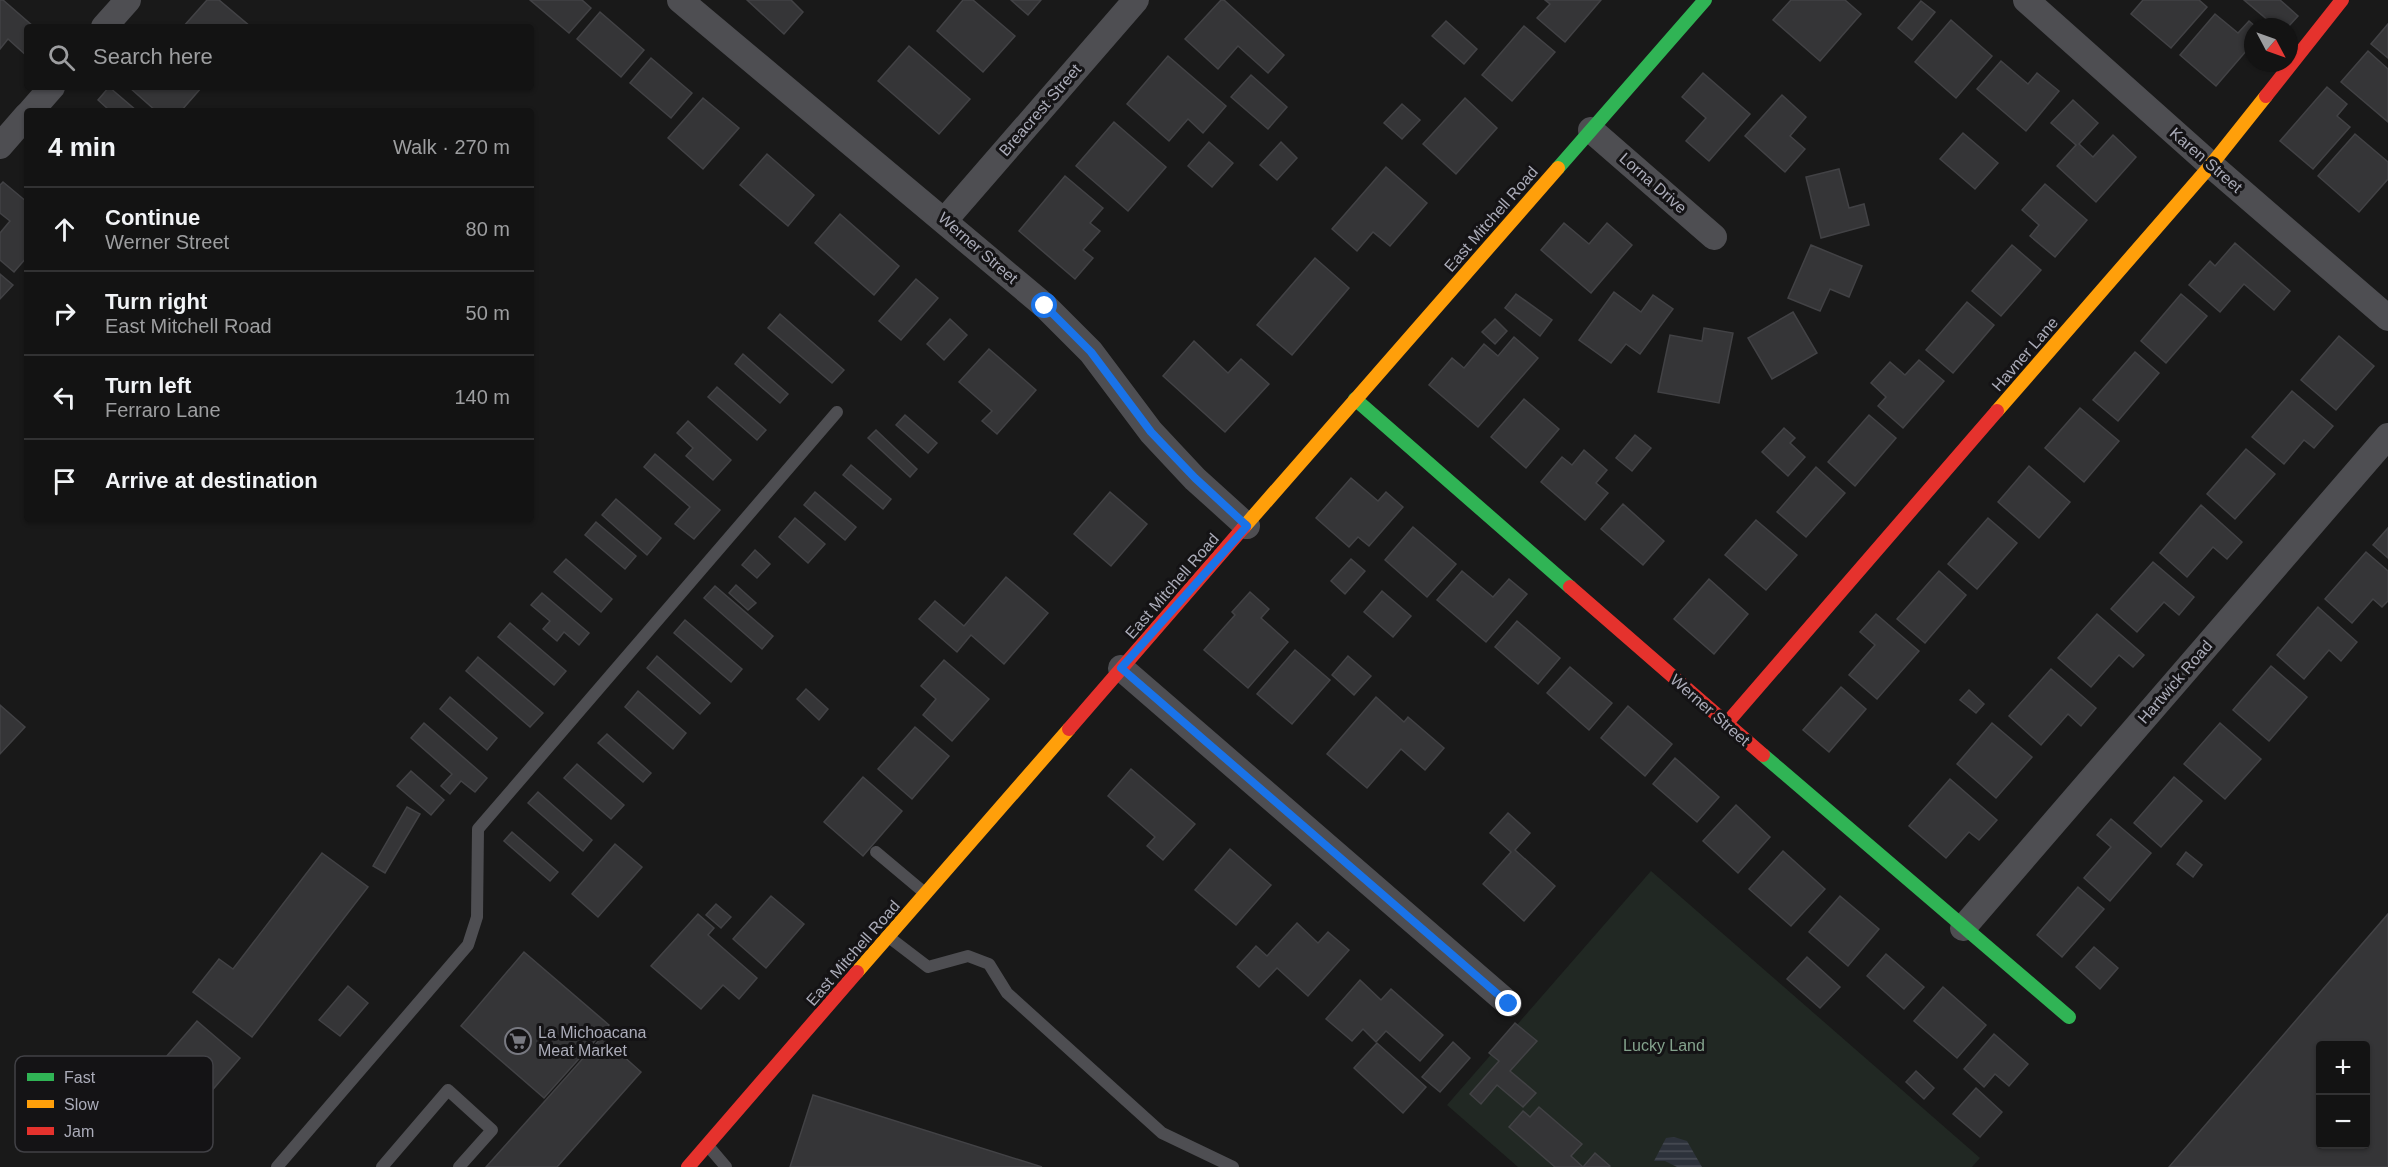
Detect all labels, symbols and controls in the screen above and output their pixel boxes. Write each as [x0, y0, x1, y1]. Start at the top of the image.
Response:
north arrow [2244, 18, 2298, 72]
search box [24, 24, 534, 90]
icon: search [45, 41, 78, 74]
text: Search here [93, 44, 213, 69]
street label: Breacrest Street [996, 60, 1085, 159]
street label: Karen Street [2167, 124, 2246, 196]
text: 4 min [48, 132, 116, 162]
text: Walk · 270 m [393, 136, 510, 158]
street label: Lorna Drive [1616, 149, 1690, 217]
street label: East Mitchell Road [1441, 163, 1541, 275]
text: Continue [105, 205, 200, 230]
street label: Werner Street [935, 209, 1021, 287]
icon: ahead [48, 213, 81, 246]
text: 80 m [466, 218, 510, 240]
text: Werner Street [105, 231, 229, 253]
text: Turn right [105, 289, 207, 314]
route start [1031, 292, 1057, 318]
icon: right [48, 297, 81, 330]
text: 50 m [466, 302, 510, 324]
street label: Havner Lane [1989, 314, 2062, 394]
text: East Mitchell Road [105, 315, 272, 337]
text: Turn left [105, 373, 191, 398]
icon: left [48, 381, 81, 414]
text: 140 m [454, 386, 510, 408]
text: Ferraro Lane [105, 399, 221, 421]
icon: arrive [48, 465, 81, 498]
text: Arrive at destination [105, 468, 318, 493]
street label: East Mitchell Road [1122, 530, 1222, 642]
street label: Hartwick Road [2134, 637, 2216, 727]
street label: Werner Street [1667, 671, 1753, 749]
street label: East Mitchell Road [803, 897, 903, 1009]
route end [1495, 990, 1521, 1016]
place label: La Michoacana Meat Market [538, 1024, 647, 1059]
supermarket icon: La Michoacana Meat Market [503, 1026, 533, 1056]
park label: Lucky Land [1623, 1037, 1705, 1054]
map controls [2316, 1041, 2370, 1149]
button: + [2316, 1041, 2370, 1095]
legend [15, 1056, 213, 1152]
text: Fast [64, 1069, 96, 1086]
button: − [2316, 1095, 2370, 1149]
text: Slow [64, 1096, 99, 1113]
text: Jam [64, 1123, 94, 1140]

